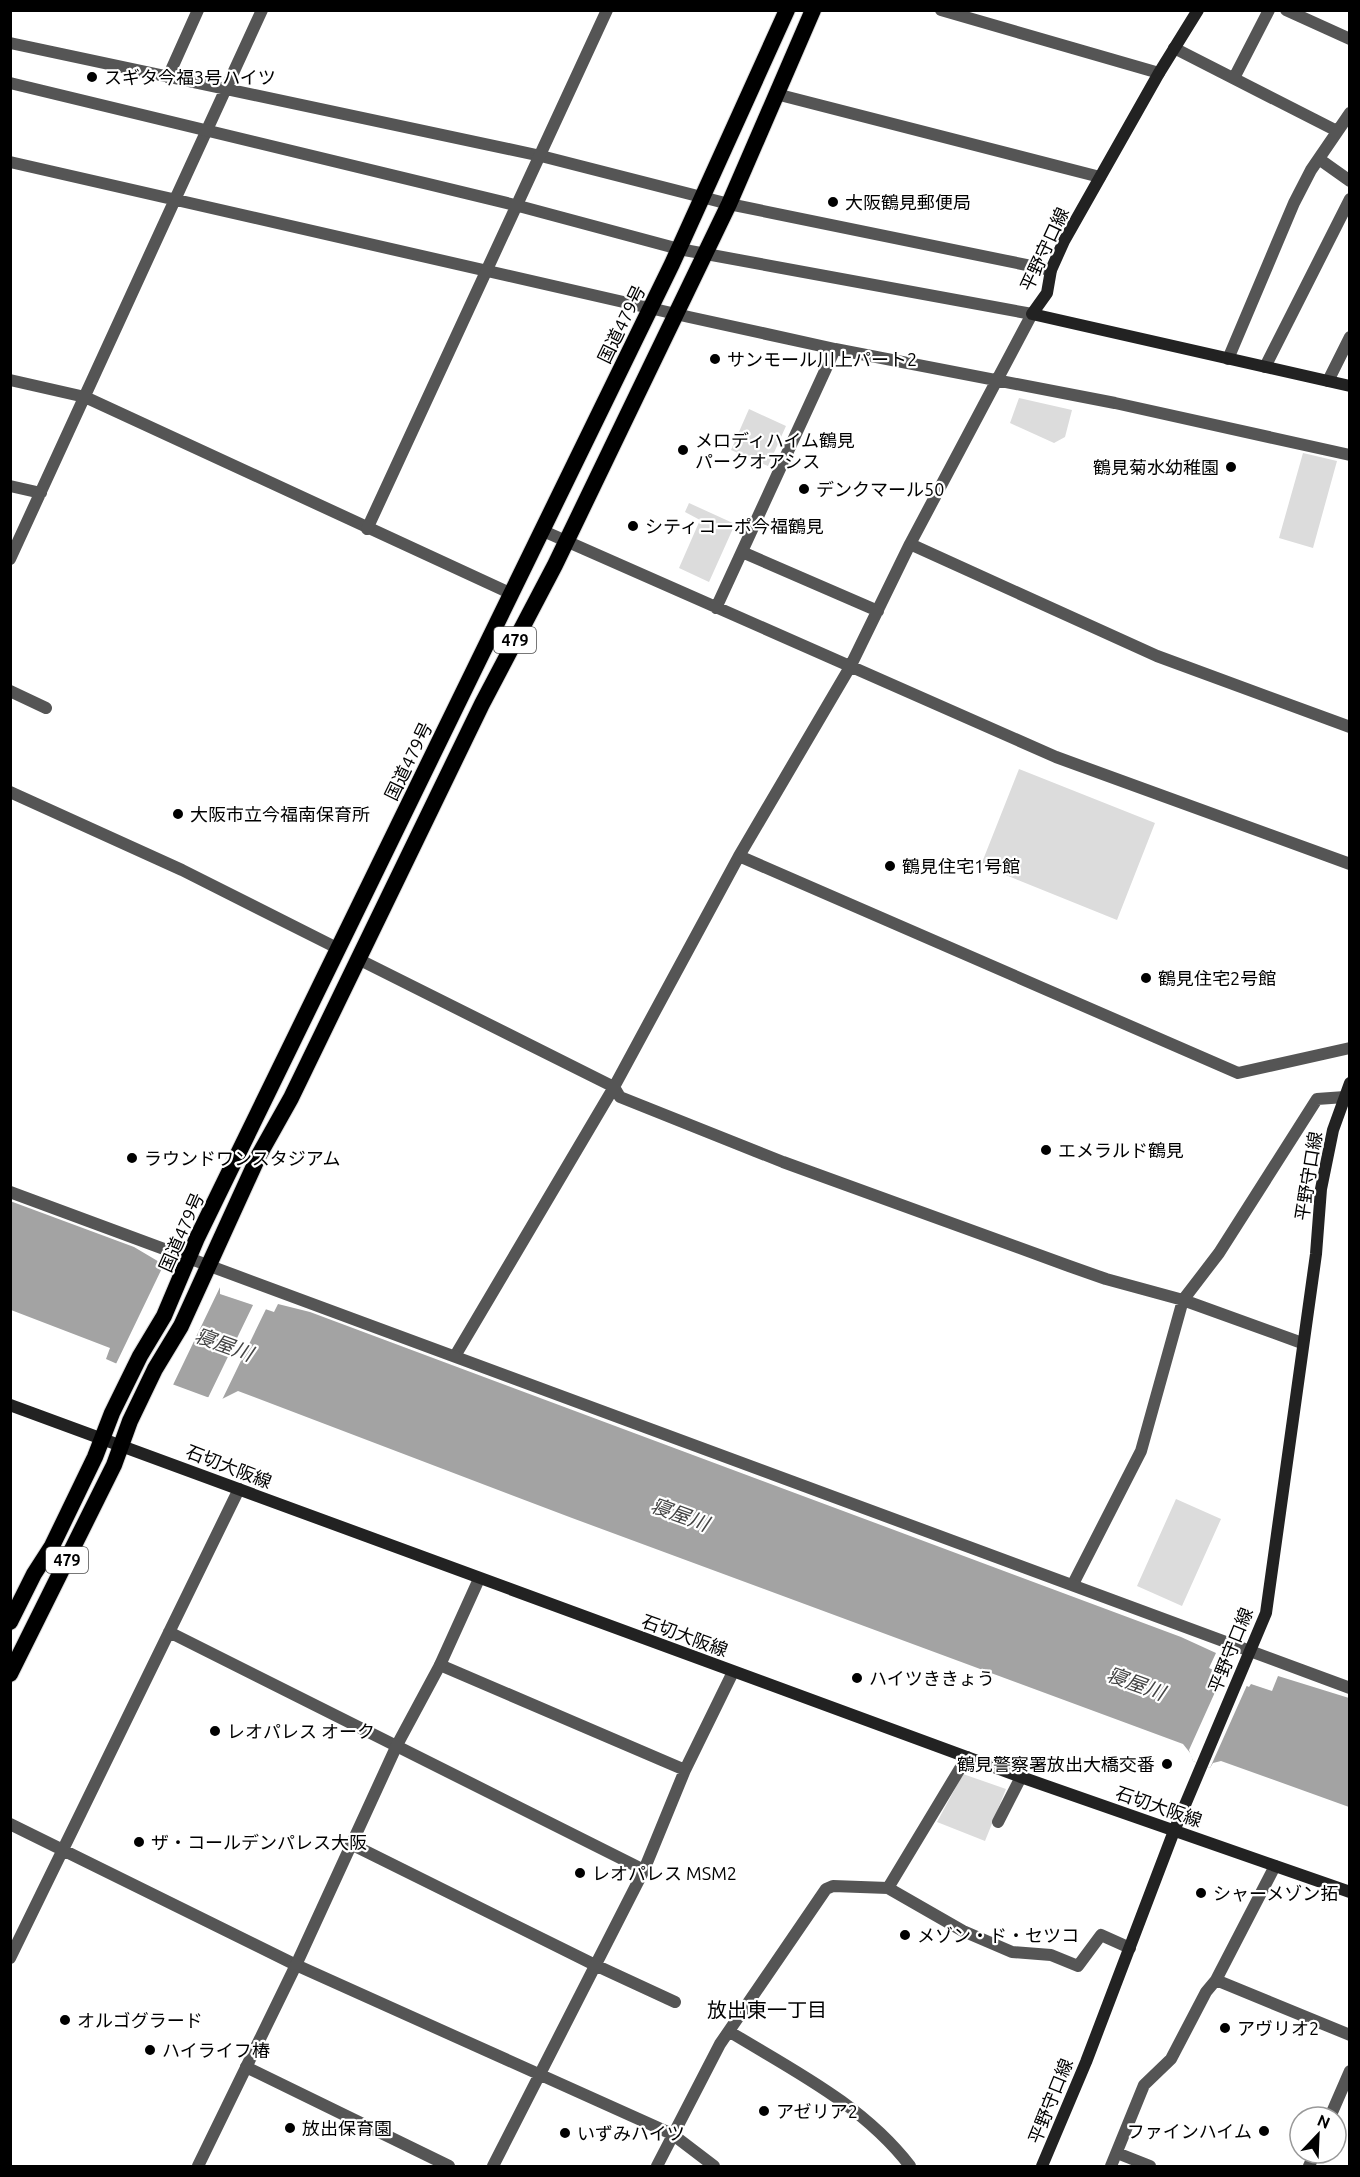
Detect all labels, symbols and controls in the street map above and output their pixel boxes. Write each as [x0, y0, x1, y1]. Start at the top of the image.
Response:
place label: スギタ今福3号ハイツ [104, 67, 276, 87]
marker: スギタ今福3号ハイツ [85, 70, 99, 84]
place label: 大阪鶴見郵便局 [845, 192, 971, 212]
marker: 大阪鶴見郵便局 [826, 195, 840, 209]
street label: 平野守口線 [1016, 204, 1072, 294]
street label: 国道479号 [593, 282, 649, 366]
place label: サンモール川上パート2 [727, 349, 917, 369]
marker: サンモール川上パート2 [708, 352, 722, 366]
place label: メロディハイム鶴見 パークオアシス [695, 430, 855, 471]
marker: メロディハイム鶴見 パークオアシス [676, 443, 690, 457]
place label: 鶴見菊水幼稚園 [1093, 457, 1219, 477]
marker: 鶴見菊水幼稚園 [1224, 460, 1238, 474]
place label: デンクマール50 [816, 479, 944, 499]
marker: デンクマール50 [797, 482, 811, 496]
place label: シティコーポ今福鶴見 [645, 516, 824, 536]
marker: シティコーポ今福鶴見 [626, 519, 640, 533]
road number: 479 [494, 627, 536, 653]
street label: 国道479号 [380, 719, 436, 803]
place label: 大阪市立今福南保育所 [190, 804, 370, 824]
marker: 大阪市立今福南保育所 [171, 807, 185, 821]
place label: 鶴見住宅1号館 [902, 856, 1020, 876]
marker: 鶴見住宅1号館 [883, 859, 897, 873]
place label: 鶴見住宅2号館 [1158, 968, 1276, 988]
marker: 鶴見住宅2号館 [1139, 971, 1153, 985]
street label: 平野守口線 [1291, 1130, 1325, 1222]
place label: エメラルド鶴見 [1058, 1140, 1184, 1160]
marker: エメラルド鶴見 [1039, 1143, 1053, 1157]
place label: ラウンドワンスタジアム [144, 1148, 340, 1168]
marker: ラウンドワンスタジアム [125, 1151, 139, 1165]
street label: 国道479号 [155, 1189, 207, 1275]
water label: 寝屋川 [192, 1323, 258, 1366]
street label: 石切大阪線 [183, 1441, 275, 1491]
water label: 寝屋川 [648, 1493, 714, 1536]
road number: 479 [46, 1547, 88, 1573]
street label: 平野守口線 [1204, 1605, 1256, 1695]
street label: 石切大阪線 [639, 1610, 731, 1660]
water label: 寝屋川 [1104, 1662, 1170, 1705]
place label: ハイツききょう [869, 1668, 995, 1688]
marker: ハイツききょう [850, 1671, 864, 1685]
place label: レオパレス オーク [227, 1721, 375, 1741]
marker: レオパレス オーク [208, 1724, 222, 1738]
place label: 鶴見警察署放出大橋交番 [957, 1754, 1155, 1774]
marker: 鶴見警察署放出大橋交番 [1160, 1757, 1174, 1771]
street label: 石切大阪線 [1113, 1782, 1205, 1830]
place label: ザ・コールデンパレス大阪 [151, 1832, 367, 1852]
marker: ザ・コールデンパレス大阪 [132, 1835, 146, 1849]
place label: レオパレス MSM2 [592, 1863, 737, 1883]
marker: レオパレス MSM2 [573, 1866, 587, 1880]
place label: シャーメゾン拓 [1213, 1883, 1338, 1903]
marker: シャーメゾン拓 [1194, 1886, 1208, 1900]
place label: メゾン・ド・セツコ [917, 1925, 1079, 1945]
marker: メゾン・ド・セツコ [898, 1928, 912, 1942]
district label: 放出東一丁目 [707, 1998, 827, 2021]
place label: オルゴグラード [77, 2010, 203, 2030]
marker: オルゴグラード [58, 2013, 72, 2027]
place label: アヴリオ2 [1237, 2018, 1319, 2038]
marker: アヴリオ2 [1218, 2021, 1232, 2035]
place label: ハイライフ椿 [162, 2040, 270, 2060]
marker: ハイライフ椿 [143, 2043, 157, 2057]
street label: 平野守口線 [1024, 2056, 1076, 2146]
place label: アゼリア2 [776, 2101, 858, 2121]
marker: アゼリア2 [757, 2104, 771, 2118]
north arrow [1288, 2105, 1348, 2165]
text: N [1315, 2111, 1333, 2132]
place label: 放出保育園 [302, 2118, 392, 2138]
marker: 放出保育園 [283, 2121, 297, 2135]
place label: ファインハイム [1127, 2121, 1252, 2141]
place label: いずみハイツ [577, 2123, 685, 2143]
marker: ファインハイム [1257, 2124, 1271, 2138]
marker: いずみハイツ [558, 2126, 572, 2140]

